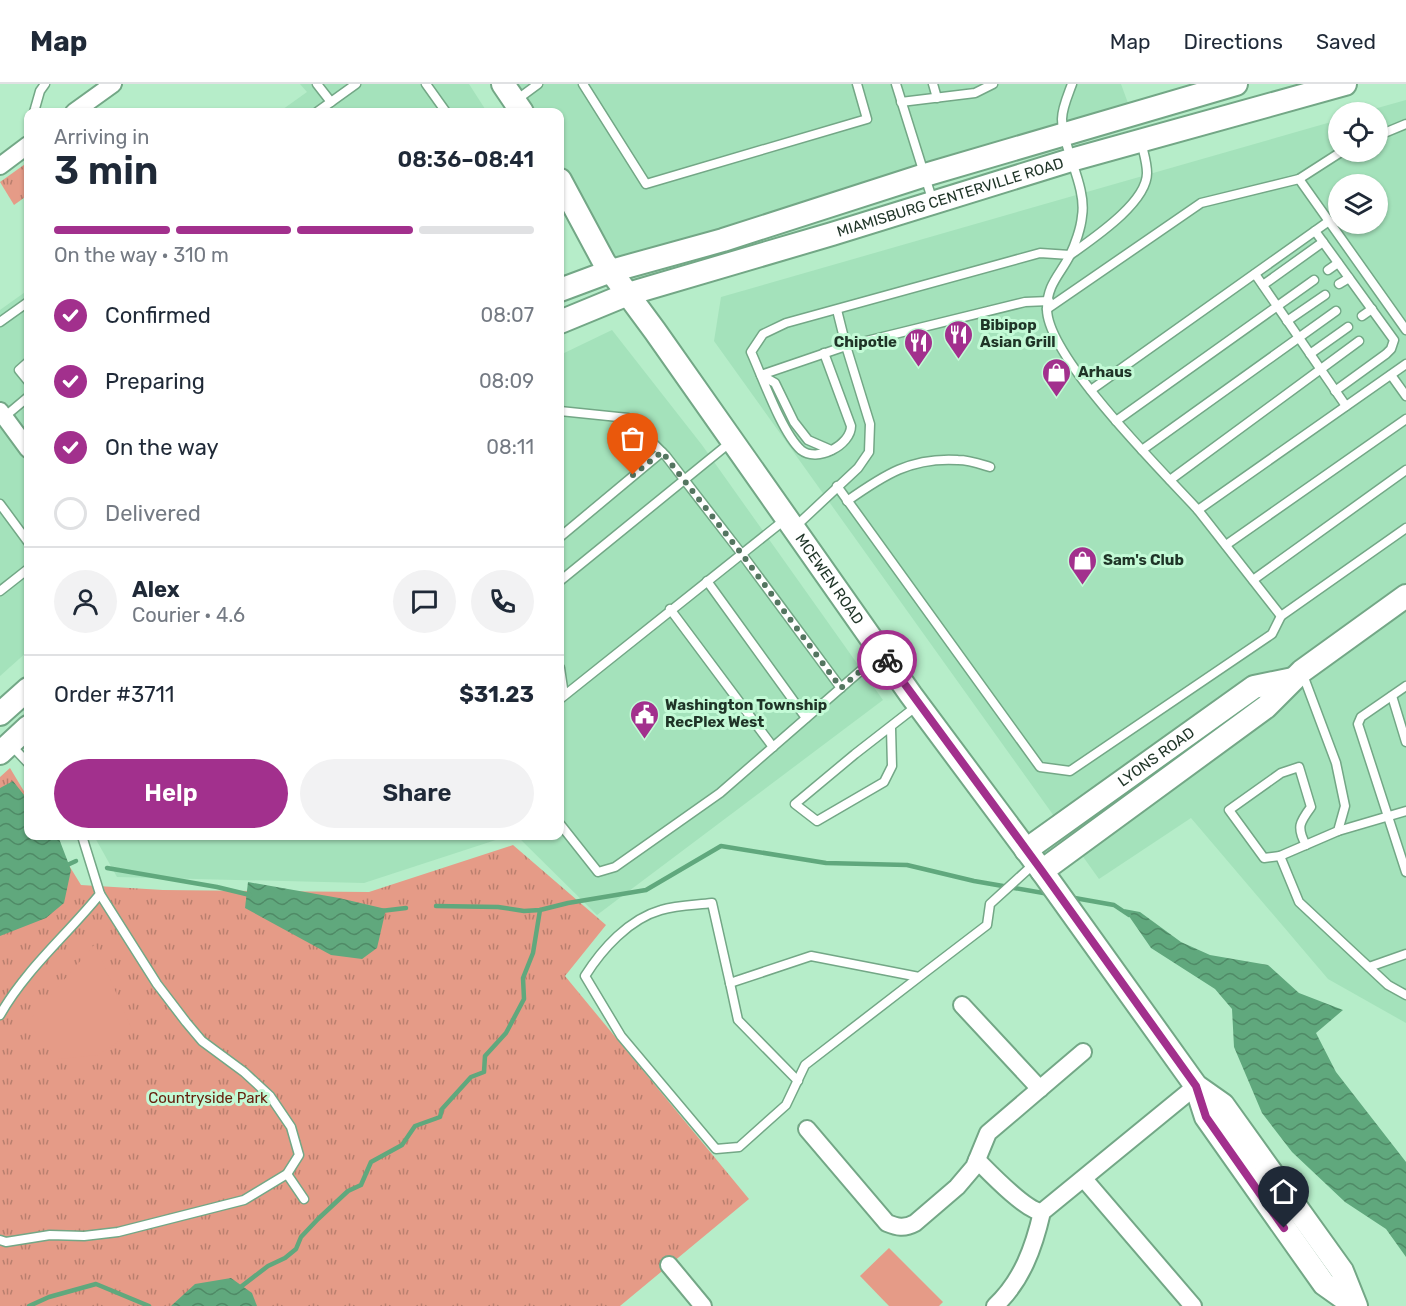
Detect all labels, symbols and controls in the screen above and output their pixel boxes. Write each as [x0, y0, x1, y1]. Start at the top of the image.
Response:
text: Map [30, 25, 87, 58]
text: Map [1110, 29, 1151, 54]
text: Directions [1184, 29, 1283, 54]
text: Saved [1316, 29, 1376, 54]
map controls [1328, 102, 1388, 234]
button: locate [1328, 102, 1388, 162]
text: Arriving in [54, 125, 149, 149]
text: 08:36–08:41 [397, 146, 534, 173]
text: 3 min [54, 148, 159, 194]
street label: MIAMISBURG CENTERVILLE ROAD [835, 154, 1066, 241]
button: layers [1328, 174, 1388, 234]
text: On the way · 310 m [54, 243, 229, 267]
icon: check [54, 299, 87, 332]
text: Confirmed [105, 302, 211, 329]
text: 08:07 [481, 303, 534, 327]
place label: Bibipop Asian Grill [980, 316, 1056, 351]
restaurant icon: Bibipop Asian Grill [943, 318, 975, 360]
restaurant icon: Chipotle [902, 326, 934, 368]
place label: Chipotle [834, 333, 897, 351]
shop icon: Arhaus [1041, 356, 1073, 398]
place label: Arhaus [1078, 363, 1132, 381]
icon: check [54, 365, 87, 398]
text: Preparing [105, 368, 205, 395]
text: 08:09 [479, 369, 534, 393]
pin [607, 413, 658, 475]
icon: bag [616, 422, 649, 455]
icon: check [54, 431, 87, 464]
text: On the way [105, 434, 219, 461]
text: 08:11 [486, 435, 534, 459]
text: Delivered [105, 500, 201, 527]
street label: MCEWEN ROAD [791, 530, 867, 628]
shop icon: Sam's Club [1066, 544, 1098, 586]
place label: Sam's Club [1103, 551, 1184, 569]
button: person [54, 570, 117, 633]
button: chat [393, 570, 456, 633]
button: phone [471, 570, 534, 633]
text: Alex [132, 576, 180, 603]
text: Courier · 4.6 [132, 603, 245, 627]
courier [857, 630, 917, 690]
icon: bike [871, 644, 904, 677]
text: Order #3711 [54, 681, 174, 708]
text: $31.23 [459, 681, 534, 708]
place label: Washington Township RecPlex West [665, 696, 827, 731]
public building icon: Washington Township RecPlex West [628, 698, 660, 740]
street label: LYONS ROAD [1114, 723, 1198, 790]
button: Help [54, 759, 288, 828]
button: Share [300, 759, 534, 828]
park label: Countryside Park [148, 1089, 268, 1107]
pin [1258, 1166, 1309, 1228]
icon: home [1267, 1175, 1300, 1208]

